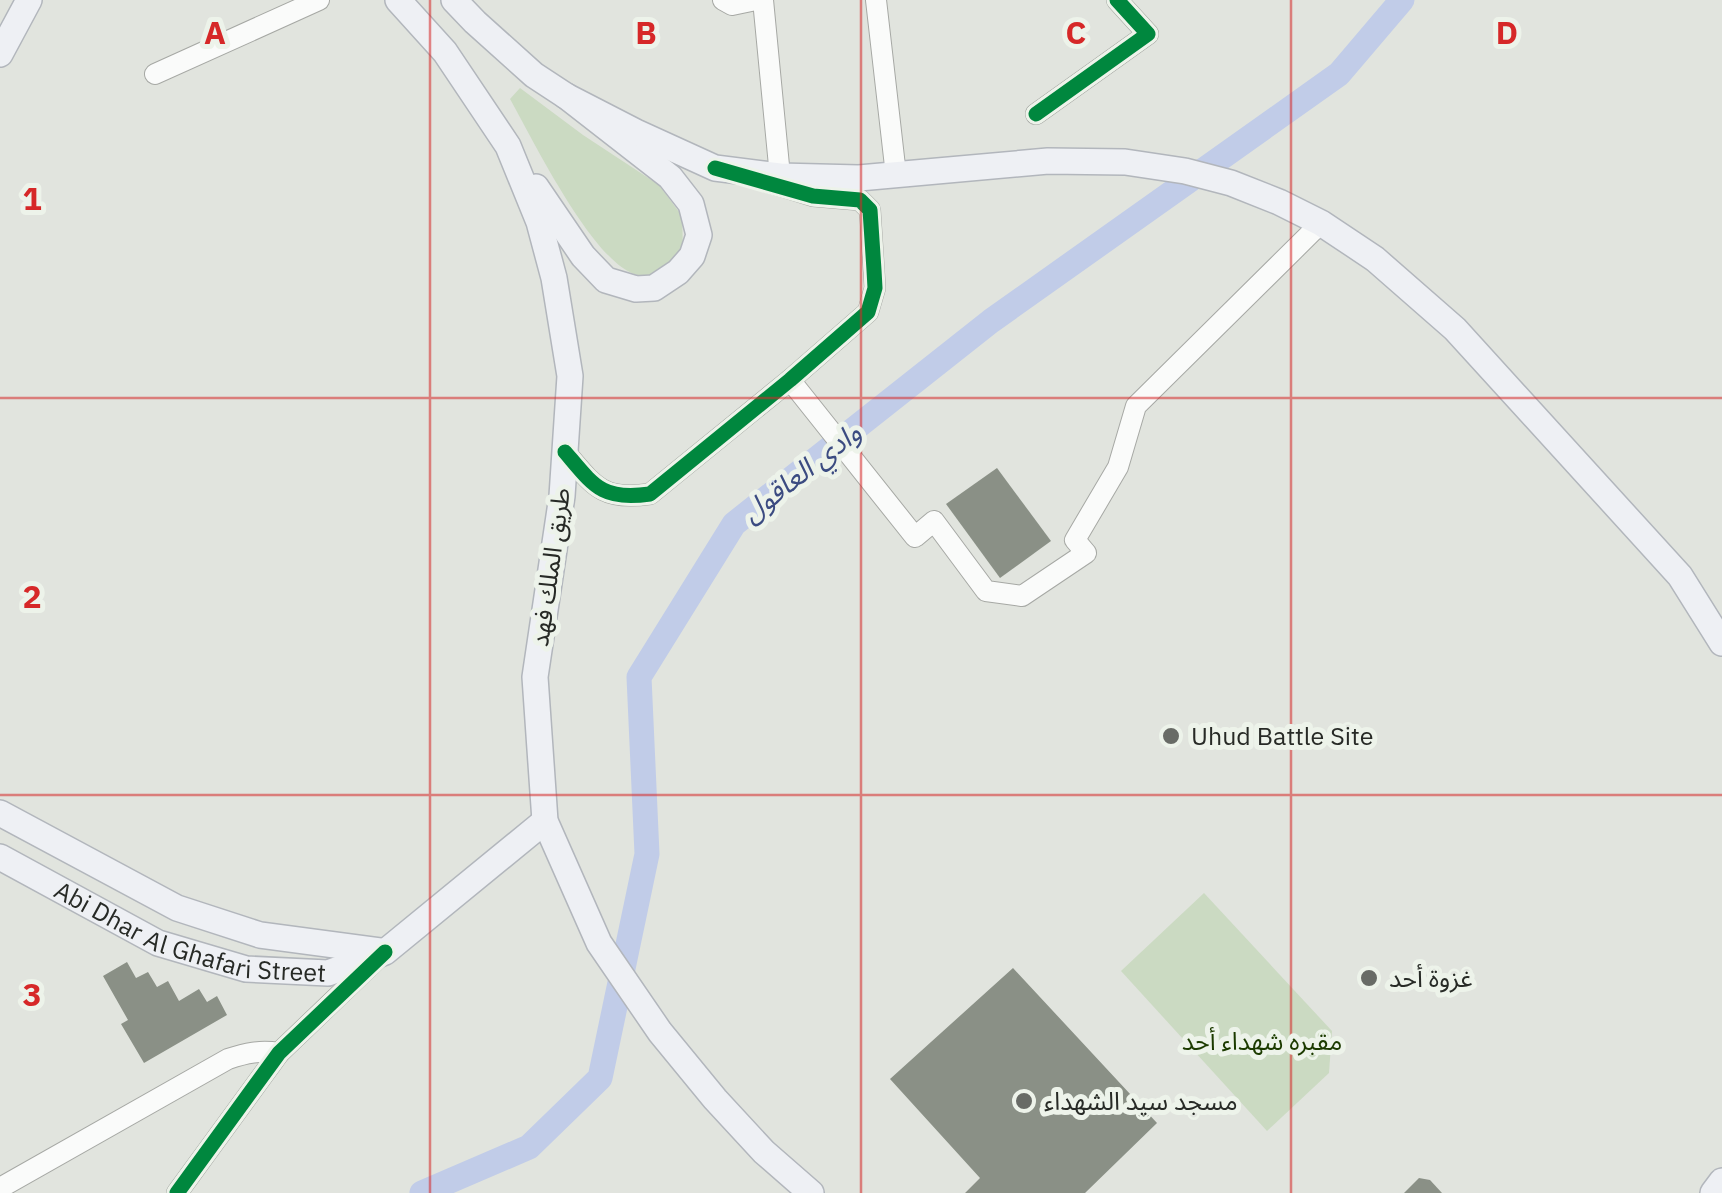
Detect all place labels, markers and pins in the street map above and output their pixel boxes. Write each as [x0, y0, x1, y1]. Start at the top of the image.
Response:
place label: Uhud Battle Site [1191, 719, 1373, 752]
marker: Uhud Battle Site [1160, 725, 1182, 747]
place label: غزوة أحد [1389, 961, 1473, 994]
marker: غزوة أحد [1358, 967, 1380, 989]
place label: مسجد سيد الشهداء [1044, 1084, 1238, 1117]
marker: مسجد سيد الشهداء [1013, 1090, 1035, 1112]

